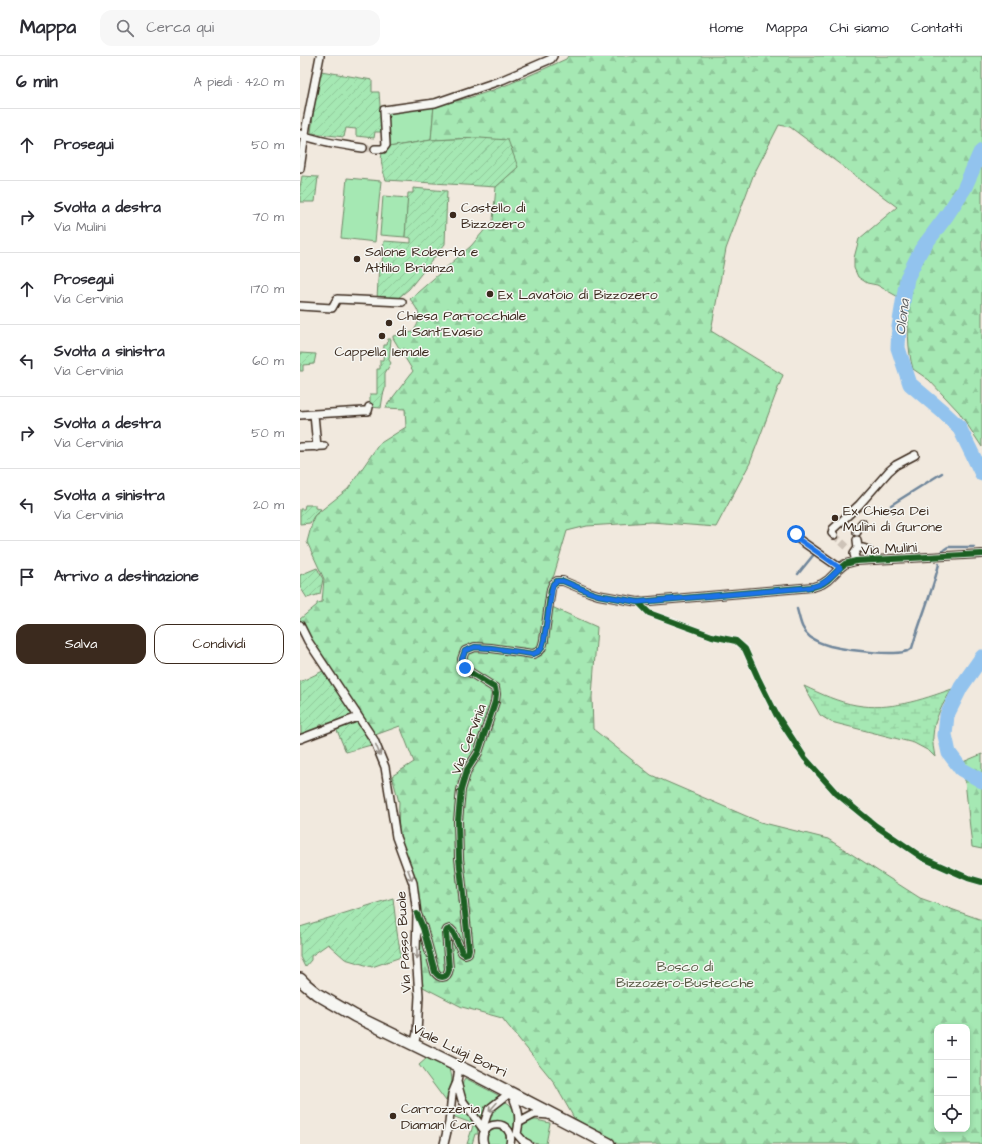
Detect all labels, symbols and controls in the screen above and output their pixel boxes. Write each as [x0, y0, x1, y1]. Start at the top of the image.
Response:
search box [100, 10, 380, 46]
text: Mappa [20, 14, 76, 41]
icon: search [114, 17, 136, 39]
text: Cerca qui [146, 17, 214, 38]
text: Home [709, 18, 744, 38]
text: Mappa [766, 18, 807, 38]
text: Chi siamo [829, 18, 889, 38]
text: Contatti [911, 18, 962, 38]
text: 6 min [16, 70, 58, 94]
text: A piedi · 420 m [194, 73, 284, 91]
icon: ahead [16, 134, 38, 156]
text: Prosegui [54, 134, 114, 155]
text: 50 m [251, 136, 284, 154]
text: Svolta a destra [54, 197, 161, 218]
place label: Castello di Bizzozero [461, 198, 525, 234]
icon: right [16, 206, 38, 228]
text: 70 m [252, 208, 284, 226]
marker: Castello di Bizzozero [448, 210, 458, 220]
text: Via Mulini [54, 218, 106, 236]
place label: Salone Roberta e Attilio Brianza [365, 242, 479, 278]
marker: Salone Roberta e Attilio Brianza [352, 254, 362, 264]
text: Prosegui [54, 269, 114, 290]
icon: ahead [16, 278, 38, 300]
text: 170 m [251, 280, 284, 298]
place label: Ex Lavatoio di Bizzozero [498, 285, 658, 305]
marker: Ex Lavatoio di Bizzozero [485, 289, 495, 299]
text: Via Cervinia [54, 290, 123, 308]
water label: Olona [890, 297, 915, 336]
place label: Chiesa Parrocchiale di Sant'Evasio [397, 306, 527, 342]
marker: Chiesa Parrocchiale di Sant'Evasio [384, 318, 394, 328]
marker: Cappella Iemale [377, 331, 387, 341]
text: Svolta a sinistra [54, 341, 165, 362]
place label: Cappella Iemale [335, 342, 430, 362]
icon: left [16, 350, 38, 372]
text: 60 m [252, 352, 284, 370]
text: Via Cervinia [54, 362, 123, 380]
text: Svolta a destra [54, 413, 161, 434]
icon: right [16, 422, 38, 444]
text: 50 m [251, 424, 284, 442]
text: Via Cervinia [54, 434, 123, 452]
text: Svolta a sinistra [54, 485, 165, 506]
icon: left [16, 494, 38, 516]
text: 20 m [253, 496, 284, 514]
place label: Ex Chiesa Dei Mulini di Gurone [843, 501, 943, 537]
text: Via Cervinia [54, 506, 123, 524]
marker: Ex Chiesa Dei Mulini di Gurone [830, 513, 840, 523]
route start [787, 525, 805, 543]
street label: Via Mulini [861, 538, 917, 560]
icon: arrive [16, 566, 38, 588]
text: Arrivo a destinazione [54, 566, 199, 587]
button: Salva [16, 624, 146, 664]
button: Condividi [154, 624, 284, 664]
route end [456, 659, 474, 677]
street label: Via Cervinia [446, 701, 492, 778]
one-way arrow [375, 744, 383, 756]
one-way arrow [407, 869, 415, 881]
street label: Via Passo Buole [391, 890, 417, 993]
one-way arrow [413, 946, 420, 959]
park label: Bosco di Bizzozero-Bustecche [616, 957, 754, 993]
street label: Viale Luigi Borri [409, 1019, 510, 1082]
map controls [934, 1024, 970, 1132]
button: + [934, 1024, 970, 1060]
button: − [934, 1060, 970, 1096]
button: locate [934, 1096, 970, 1132]
place label: Carrozzeria Diaman Car [401, 1099, 480, 1135]
one-way arrow [489, 1101, 498, 1112]
marker: Carrozzeria Diaman Car [388, 1111, 398, 1121]

